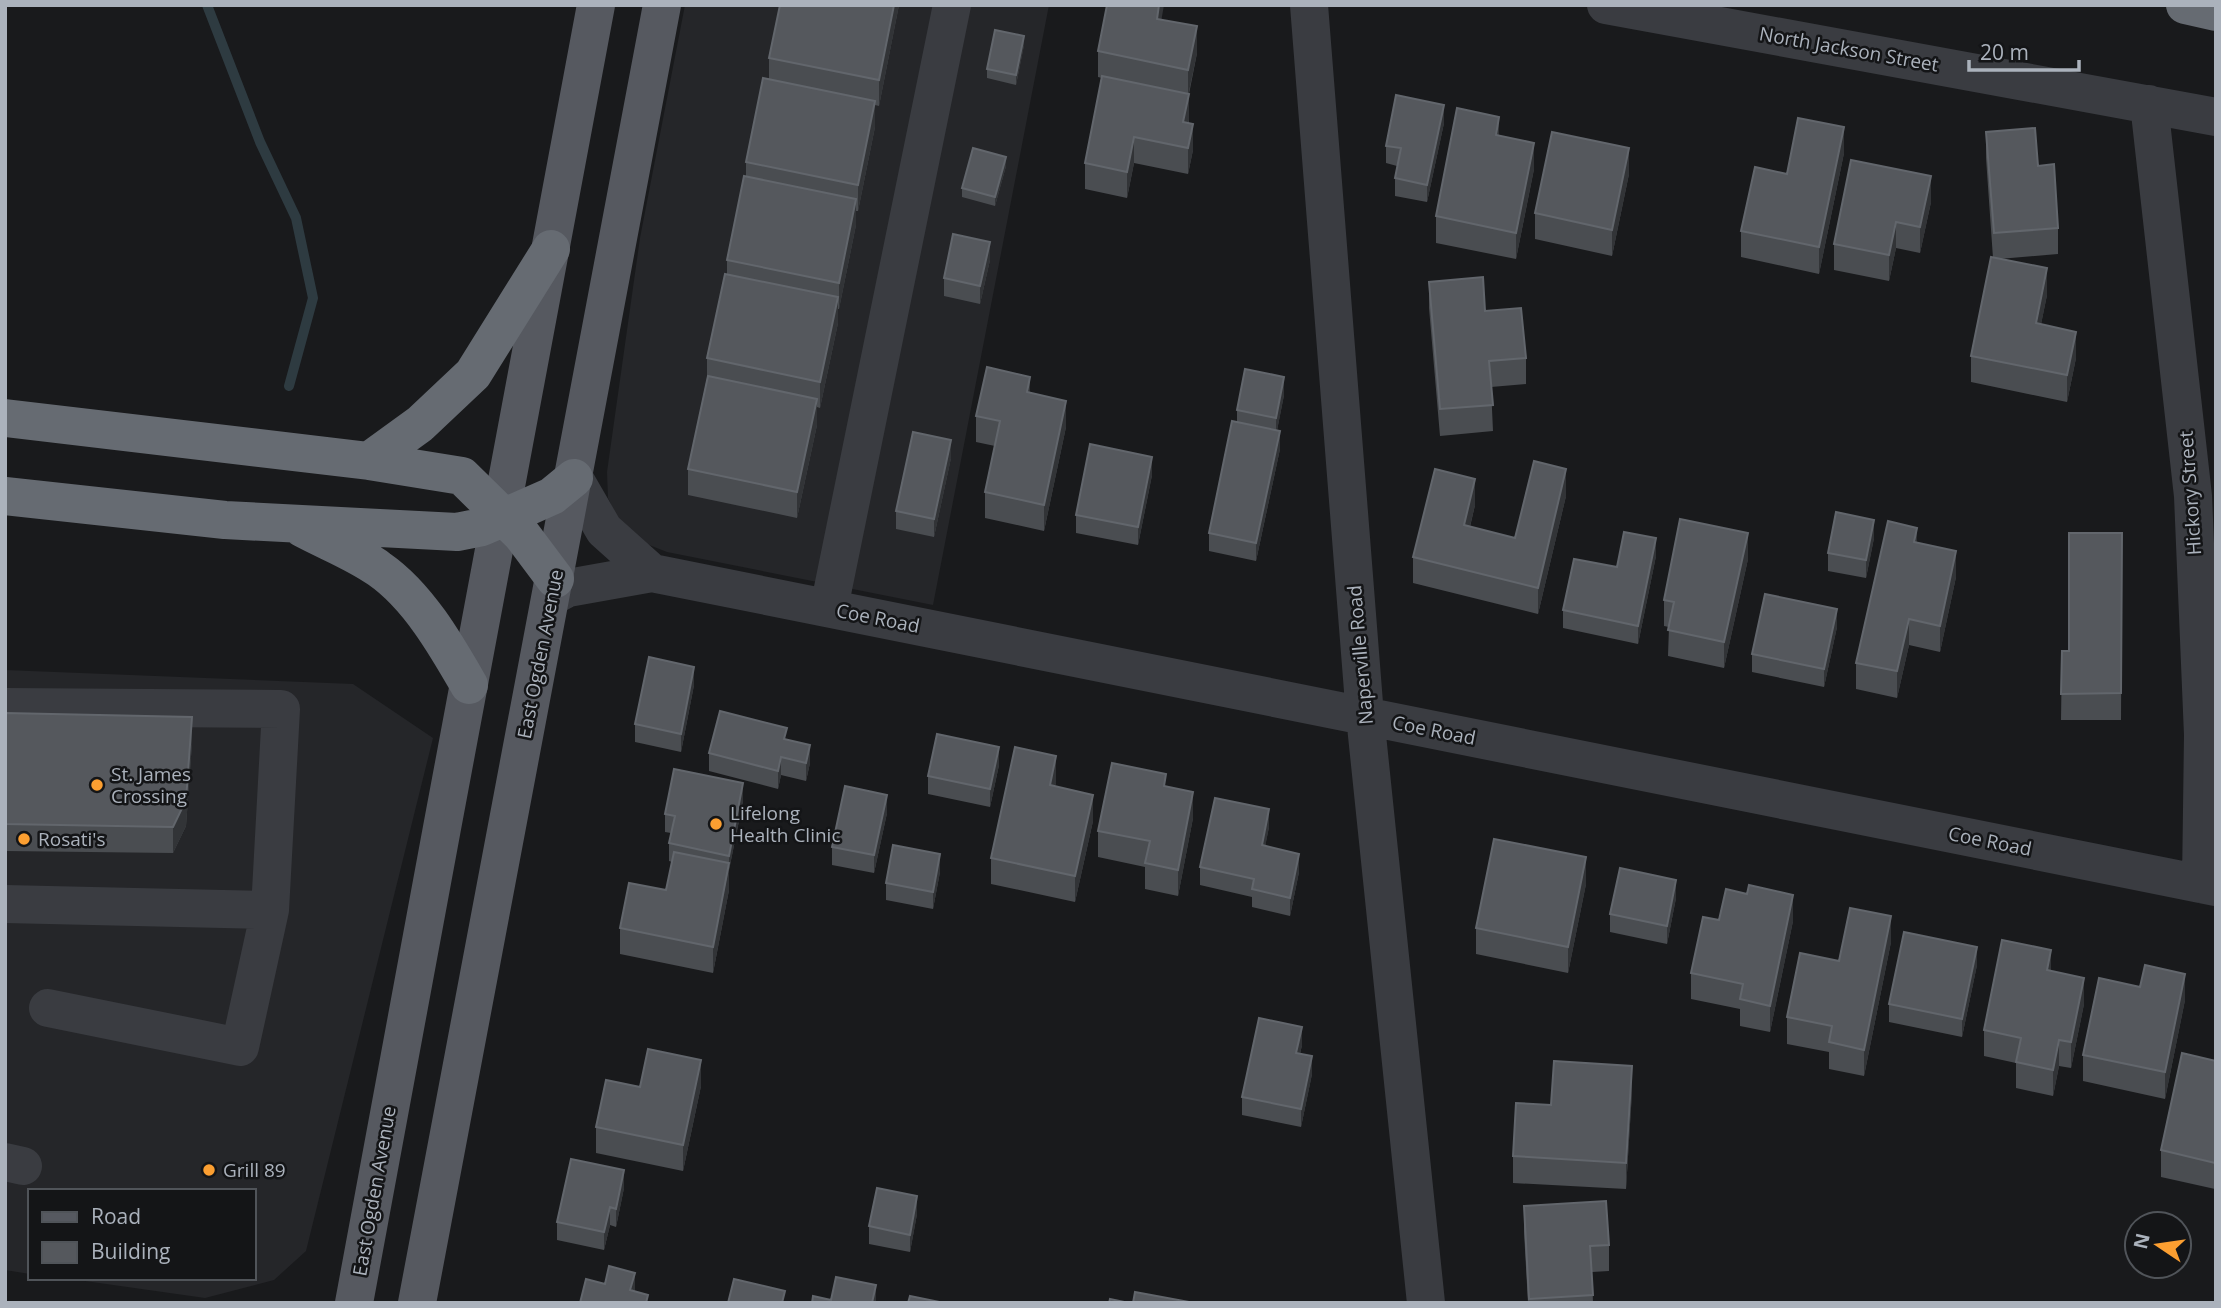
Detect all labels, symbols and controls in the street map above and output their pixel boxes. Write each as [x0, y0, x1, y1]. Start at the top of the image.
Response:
street label: North Jackson Street [1757, 20, 1941, 78]
scale bar [1969, 28, 2079, 72]
text: 20 m [1980, 38, 2029, 66]
street label: Hickory Street [2173, 430, 2207, 556]
street label: East Ogden Avenue [511, 567, 569, 741]
street label: Naperville Road [1341, 584, 1379, 726]
street label: Coe Road [834, 597, 922, 639]
street label: Coe Road [1390, 709, 1478, 751]
place label: St. James Crossing [111, 761, 191, 809]
marker: St. James Crossing [89, 777, 105, 793]
place label: Lifelong Health Clinic [730, 800, 841, 848]
marker: Lifelong Health Clinic [708, 816, 724, 832]
street label: Coe Road [1946, 820, 2034, 862]
place label: Rosati's [38, 826, 106, 852]
marker: Rosati's [16, 831, 32, 847]
street label: East Ogden Avenue [346, 1104, 402, 1278]
place label: Grill 89 [223, 1157, 286, 1183]
marker: Grill 89 [201, 1162, 217, 1178]
legend [28, 1189, 256, 1280]
text: Road [91, 1202, 141, 1230]
north arrow [2123, 1210, 2193, 1280]
text: N [2127, 1231, 2156, 1252]
text: Building [91, 1237, 170, 1265]

